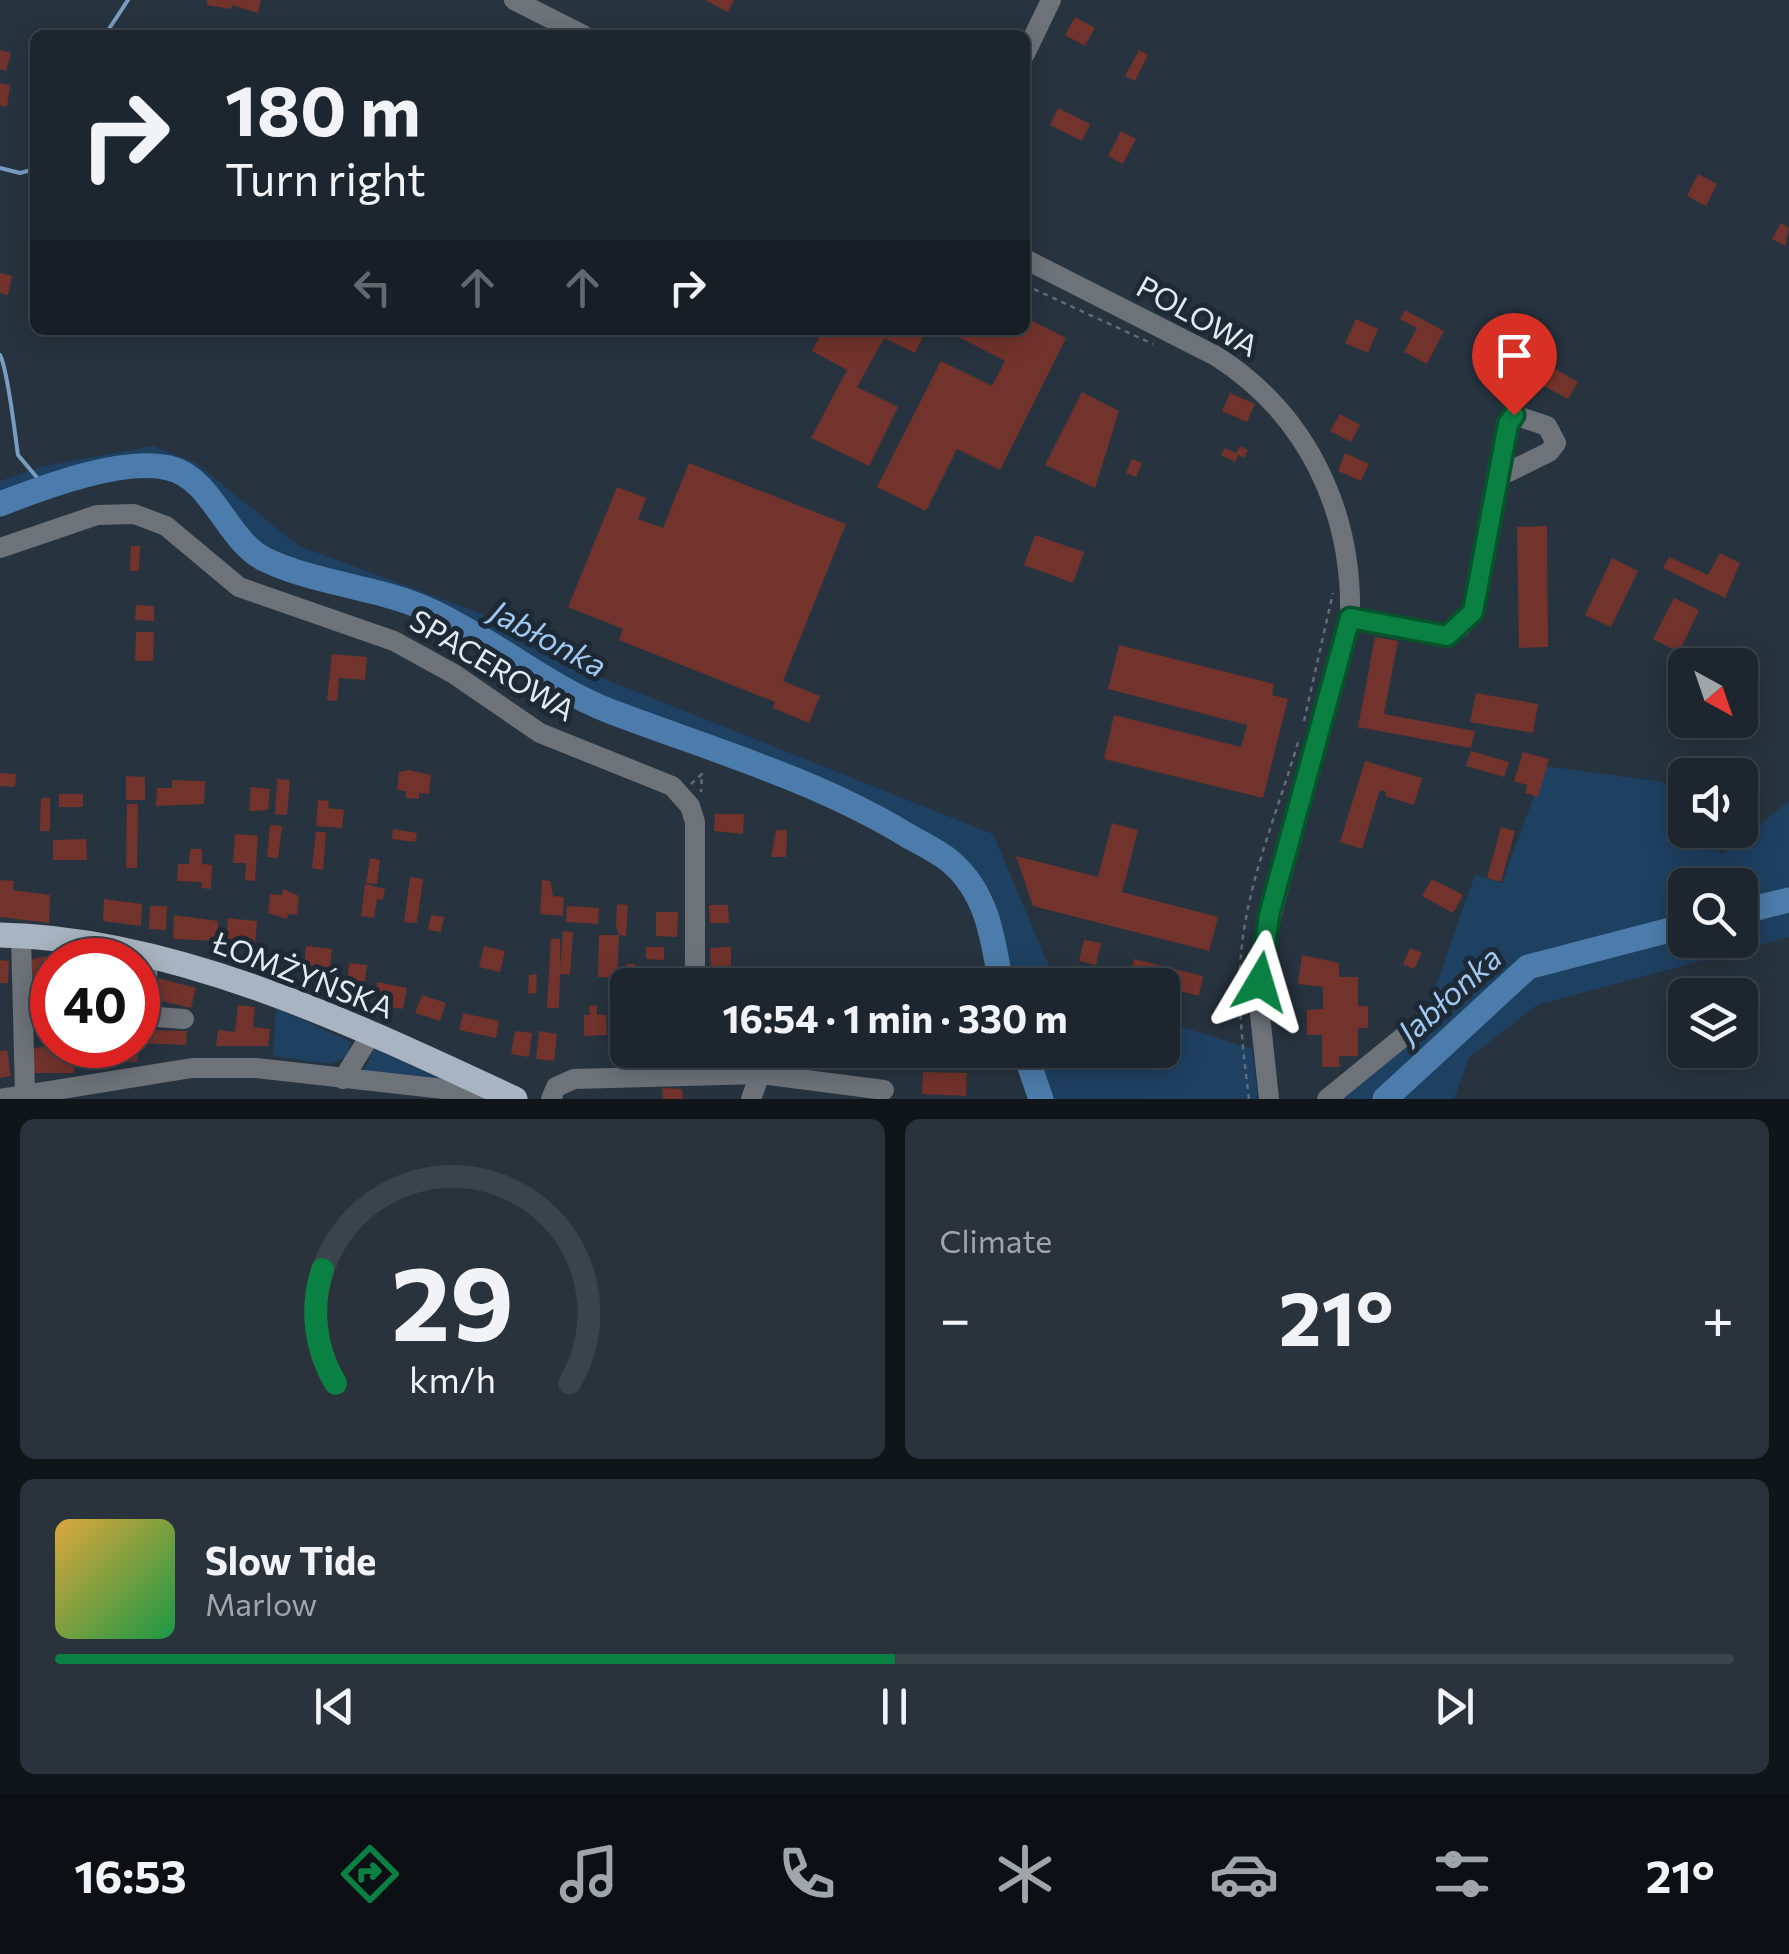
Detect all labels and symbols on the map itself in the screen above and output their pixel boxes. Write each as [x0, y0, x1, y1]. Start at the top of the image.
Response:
street label: POLOWA [1131, 266, 1265, 363]
pin [1472, 313, 1557, 416]
water label: Jabłonka [481, 589, 614, 684]
street label: SPACEROWA [404, 600, 582, 728]
north arrow [1668, 648, 1758, 738]
street label: ŁOMŻYŃSKA [208, 922, 399, 1025]
position arrow [1208, 930, 1312, 1034]
water label: Jabłonka [1386, 936, 1509, 1053]
speed limit sign: 40 [30, 938, 160, 1068]

